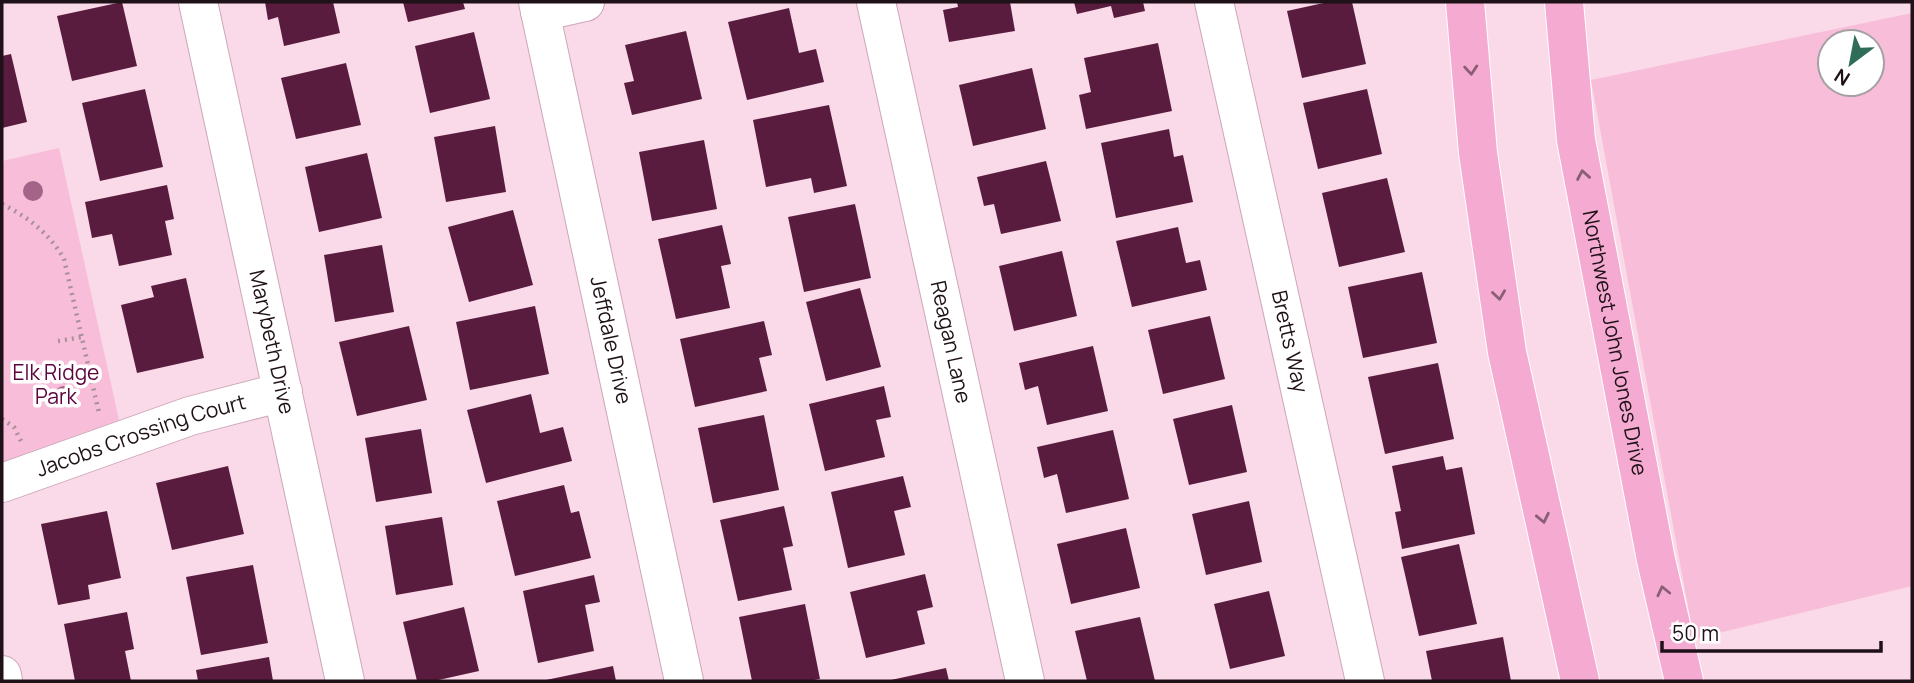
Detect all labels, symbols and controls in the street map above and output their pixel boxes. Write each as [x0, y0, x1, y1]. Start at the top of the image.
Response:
north arrow [1816, 28, 1886, 98]
text: N [1829, 63, 1855, 92]
one-way arrow [1463, 65, 1478, 76]
one-way arrow [1576, 169, 1591, 181]
street label: Northwest John Jones Drive [1577, 208, 1655, 478]
street label: Marybeth Drive [243, 267, 302, 417]
street label: Jeffdale Drive [584, 273, 639, 407]
street label: Reagan Lane [925, 278, 979, 406]
street label: Bretts Way [1266, 288, 1315, 395]
one-way arrow [1491, 290, 1506, 301]
park label: Elk Ridge Park [13, 358, 99, 410]
street label: Jacobs Crossing Court [32, 387, 249, 483]
one-way arrow [1535, 512, 1550, 524]
one-way arrow [1657, 585, 1671, 597]
scale bar [1662, 610, 1881, 654]
text: 50 m [1672, 619, 1719, 647]

